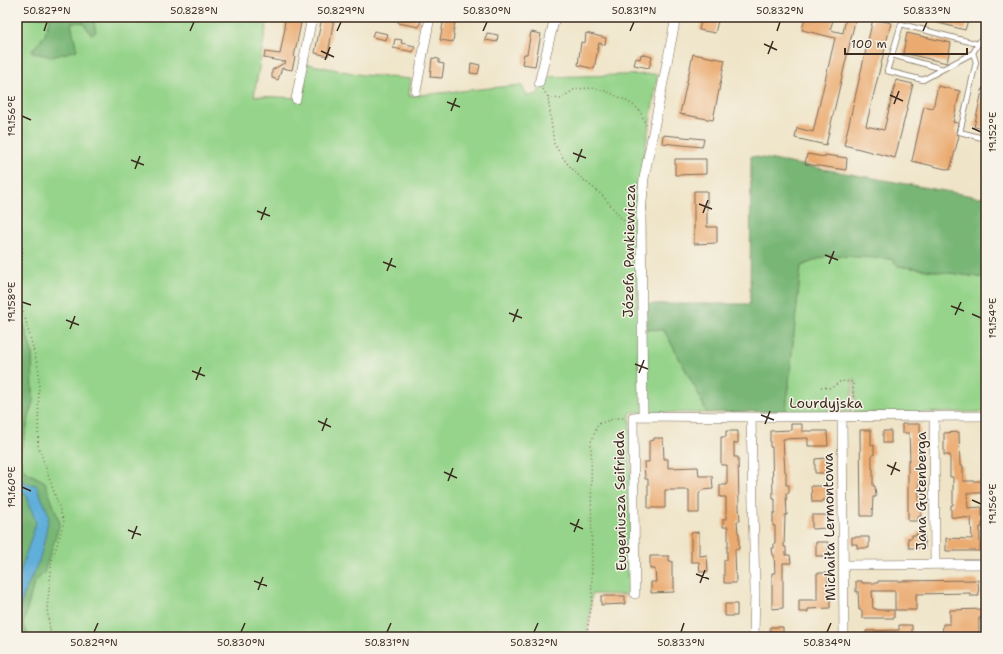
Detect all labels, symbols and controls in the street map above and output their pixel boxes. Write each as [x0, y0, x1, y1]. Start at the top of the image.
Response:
text: 50.827°N [23, 4, 71, 17]
text: 50.828°N [170, 4, 218, 17]
text: 50.829°N [317, 4, 365, 17]
text: 50.830°N [463, 4, 511, 17]
text: 50.831°N [612, 4, 656, 17]
text: 50.832°N [756, 4, 804, 17]
text: 50.833°N [903, 4, 951, 17]
scale bar [845, 30, 967, 56]
text: 100 m [851, 36, 887, 52]
text: 19.156°E [5, 96, 18, 136]
text: 19.152°E [986, 112, 999, 152]
street label: Józefa Pankiewicza [619, 184, 639, 318]
text: 19.158°E [5, 282, 18, 322]
text: 19.154°E [986, 298, 999, 338]
street label: Lourdyjska [789, 394, 863, 412]
street label: Eugeniusza Seifrieda [610, 431, 630, 571]
street label: Jana Gutenberga [912, 431, 930, 550]
street label: Michaiła Lermontowa [819, 452, 839, 601]
text: 19.160°E [5, 466, 18, 508]
text: 19.156°E [986, 484, 999, 524]
text: 50.829°N [70, 636, 118, 649]
text: 50.830°N [217, 636, 265, 649]
text: 50.831°N [365, 636, 409, 649]
text: 50.832°N [510, 636, 558, 649]
text: 50.833°N [657, 636, 705, 649]
text: 50.834°N [803, 636, 851, 649]

